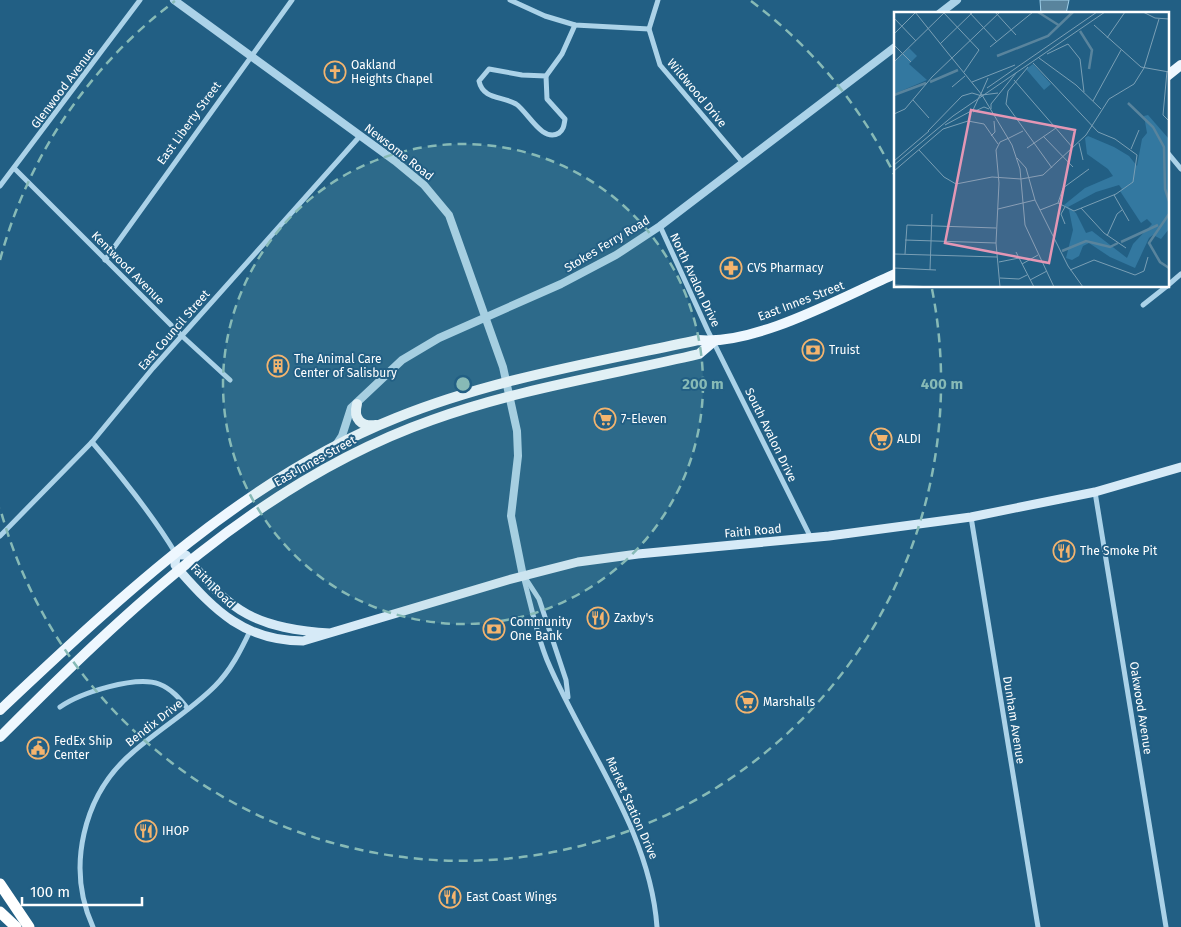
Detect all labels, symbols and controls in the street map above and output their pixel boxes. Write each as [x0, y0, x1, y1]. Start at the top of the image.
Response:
inset map [894, 12, 1168, 288]
street label: Glenwood Avenue [28, 45, 98, 131]
street label: Wildwood Drive [664, 56, 730, 130]
place label: Oakland Heights Chapel [351, 58, 433, 86]
church icon: Oakland Heights Chapel [323, 60, 347, 84]
street label: East Liberty Street [154, 78, 224, 167]
street label: Newsome Road [362, 121, 436, 183]
street label: Stokes Ferry Road [562, 213, 652, 275]
street label: Kentwood Avenue [89, 229, 167, 307]
street label: North Avalon Drive [667, 231, 723, 329]
pharmacy icon: CVS Pharmacy [719, 256, 743, 280]
place label: CVS Pharmacy [747, 261, 823, 275]
street label: East Innes Street [756, 278, 847, 324]
street label: East Council Street [135, 287, 213, 373]
bank icon: Truist [801, 338, 825, 362]
place label: Truist [829, 343, 860, 357]
place label: The Animal Care Center of Salisbury [294, 352, 397, 380]
building icon: The Animal Care Center of Salisbury [266, 354, 290, 378]
centre of rings [454, 375, 472, 393]
text: 200 m [682, 375, 724, 393]
text: 400 m [921, 375, 963, 393]
street label: South Avalon Drive [742, 386, 800, 484]
supermarket icon: 7-Eleven [593, 407, 617, 431]
place label: 7-Eleven [621, 412, 667, 426]
supermarket icon: ALDI [869, 427, 893, 451]
street label: East Innes Street [272, 432, 359, 489]
place label: ALDI [897, 432, 921, 446]
street label: Faith Road [724, 522, 782, 540]
restaurant icon: The Smoke Pit [1052, 539, 1076, 563]
place label: The Smoke Pit [1080, 544, 1158, 558]
street label: Faith Road [188, 561, 238, 611]
restaurant icon: Zaxby's [586, 606, 610, 630]
place label: Zaxby's [614, 611, 654, 625]
place label: Community One Bank [510, 615, 572, 643]
bank icon: Community One Bank [482, 617, 506, 641]
street label: Oakwood Avenue [1127, 661, 1155, 755]
street label: Dunham Avenue [1000, 675, 1028, 765]
supermarket icon: Marshalls [735, 690, 759, 714]
place label: Marshalls [763, 695, 815, 709]
street label: Bendix Drive [123, 696, 185, 750]
place label: FedEx Ship Center [54, 734, 113, 762]
public building icon: FedEx Ship Center [26, 736, 50, 760]
street label: Market Station Drive [603, 754, 661, 862]
restaurant icon: IHOP [134, 819, 158, 843]
place label: IHOP [162, 824, 189, 838]
scale bar [22, 874, 142, 906]
text: 100 m [30, 883, 70, 901]
restaurant icon: East Coast Wings [438, 885, 462, 909]
place label: East Coast Wings [466, 890, 557, 904]

